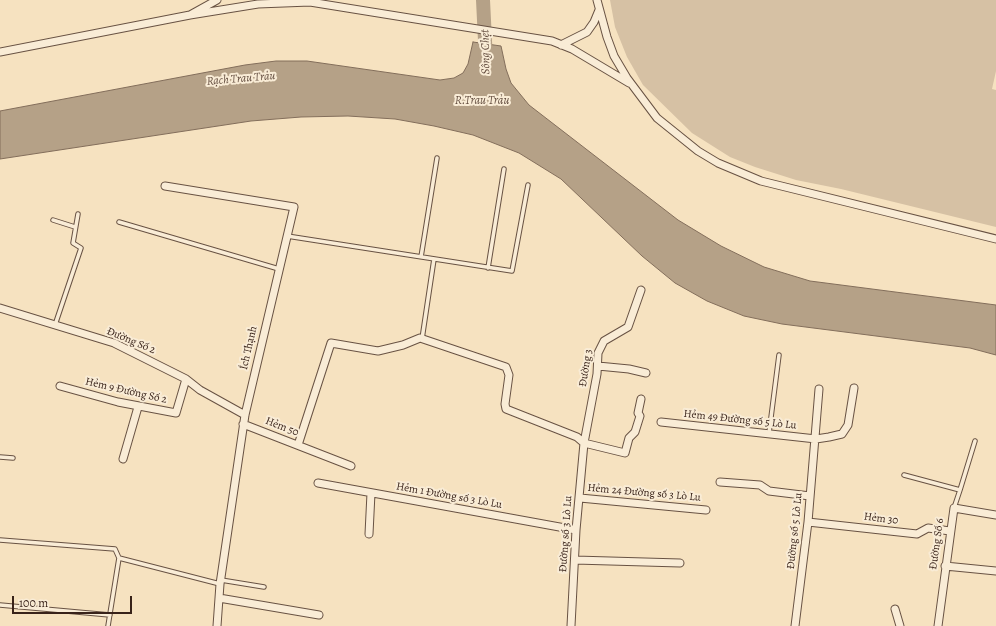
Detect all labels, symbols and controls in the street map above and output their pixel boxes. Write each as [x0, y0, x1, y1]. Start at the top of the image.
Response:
water label: Sông Chẹt [478, 29, 494, 75]
water label: Rạch Trau Trảu [206, 69, 276, 89]
water label: R.Trau Trảu [455, 94, 509, 108]
street label: Đường Số 2 [105, 325, 157, 357]
street label: Ích Thạnh [238, 325, 260, 371]
street label: Đường 3 [577, 348, 595, 388]
street label: Hẻm 9 Đường Số 2 [84, 375, 168, 407]
street label: Hẻm 49 Đường số 5 Lò Lu [683, 408, 797, 432]
street label: Hẻm 50 [263, 415, 301, 439]
street label: Hẻm 1 Đường số 3 Lò Lu [395, 480, 503, 512]
street label: Hẻm 24 Đường số 3 Lò Lu [587, 481, 701, 505]
street label: Đường số 5 Lò Lu [784, 492, 806, 570]
street label: Đường số 3 Lò Lu [557, 495, 575, 573]
street label: Hẻm 30 [863, 510, 899, 528]
street label: Đường Số 6 [927, 517, 947, 571]
scale bar [14, 588, 134, 614]
text: 100 m [19, 595, 48, 611]

